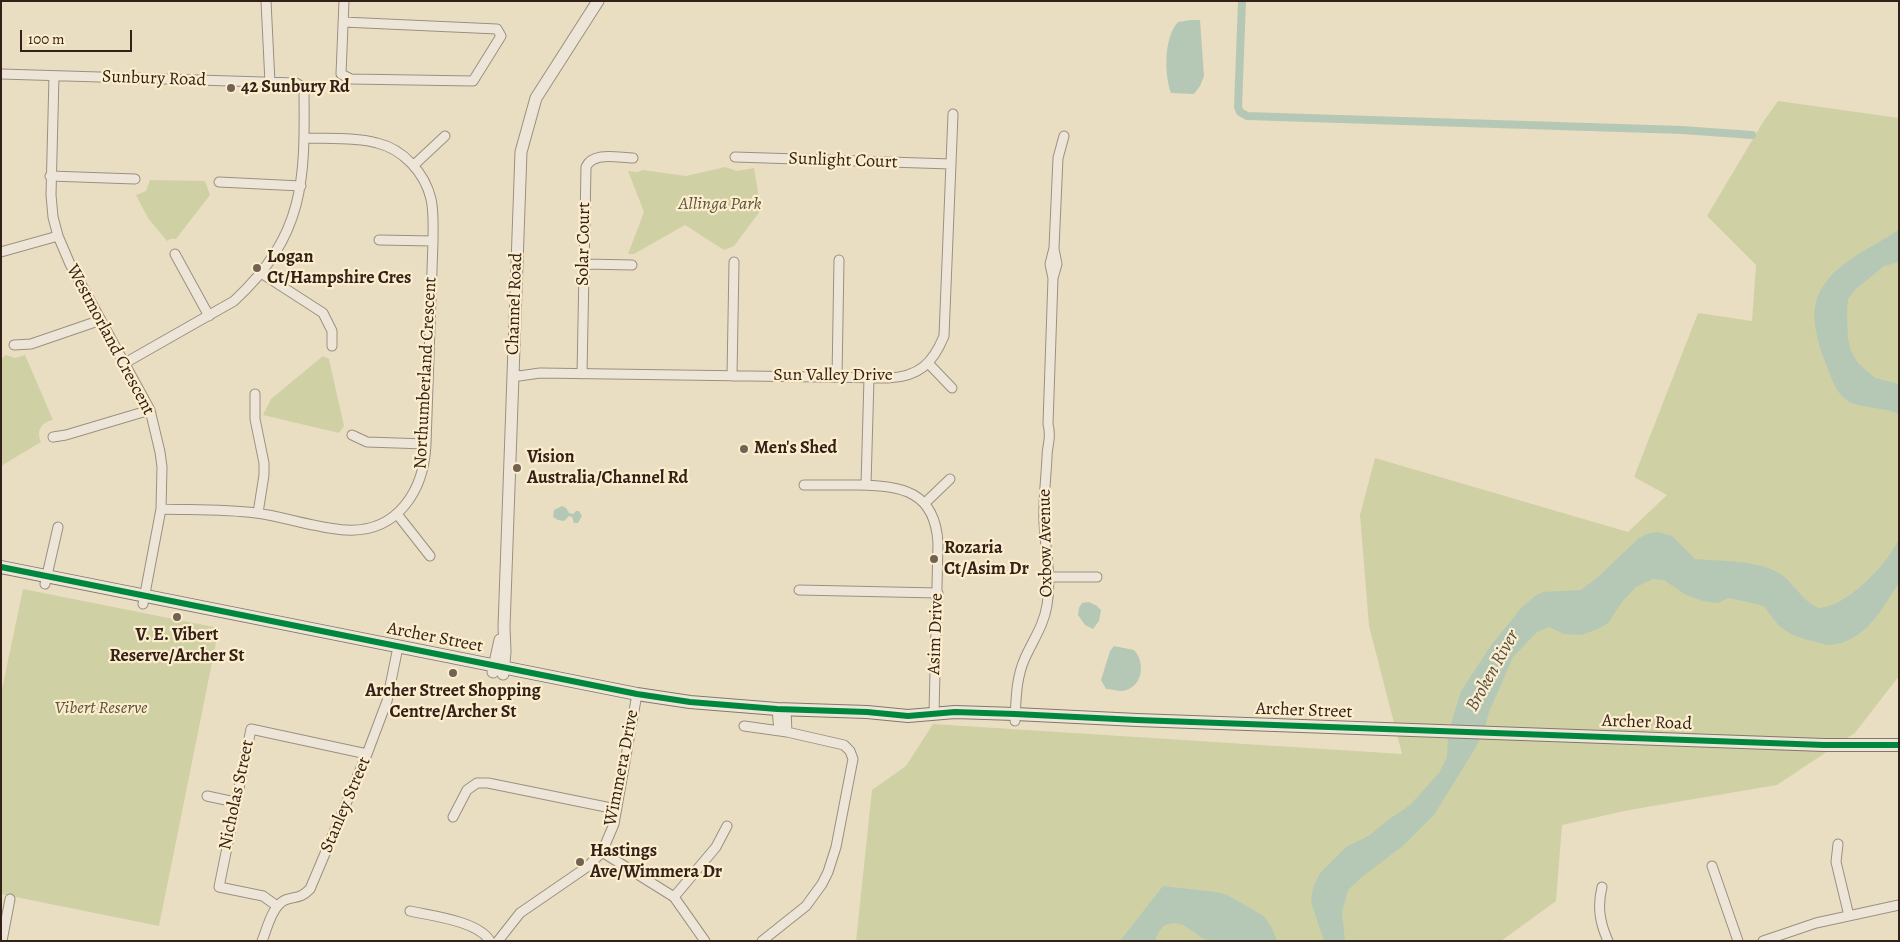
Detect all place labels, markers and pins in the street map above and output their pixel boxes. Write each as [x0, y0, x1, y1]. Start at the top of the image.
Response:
place label: 42 Sunbury Rd [241, 77, 350, 99]
marker: 42 Sunbury Rd [225, 82, 237, 94]
place label: Logan Ct/Hampshire Cres [267, 247, 411, 290]
marker: Logan Ct/Hampshire Cres [251, 262, 263, 274]
place label: Men's Shed [754, 438, 837, 460]
marker: Men's Shed [738, 443, 750, 455]
place label: Vision Australia/Channel Rd [527, 447, 688, 489]
marker: Vision Australia/Channel Rd [511, 462, 523, 474]
place label: Rozaria Ct/Asim Dr [944, 538, 1029, 580]
marker: Rozaria Ct/Asim Dr [928, 553, 940, 565]
marker: V. E. Vibert Reserve/Archer St [171, 611, 183, 623]
place label: V. E. Vibert Reserve/Archer St [109, 625, 245, 668]
marker: Archer Street Shopping Centre/Archer St [447, 667, 459, 679]
place label: Archer Street Shopping Centre/Archer St [365, 681, 541, 724]
place label: Hastings Ave/Wimmera Dr [590, 841, 722, 884]
marker: Hastings Ave/Wimmera Dr [574, 856, 586, 868]

